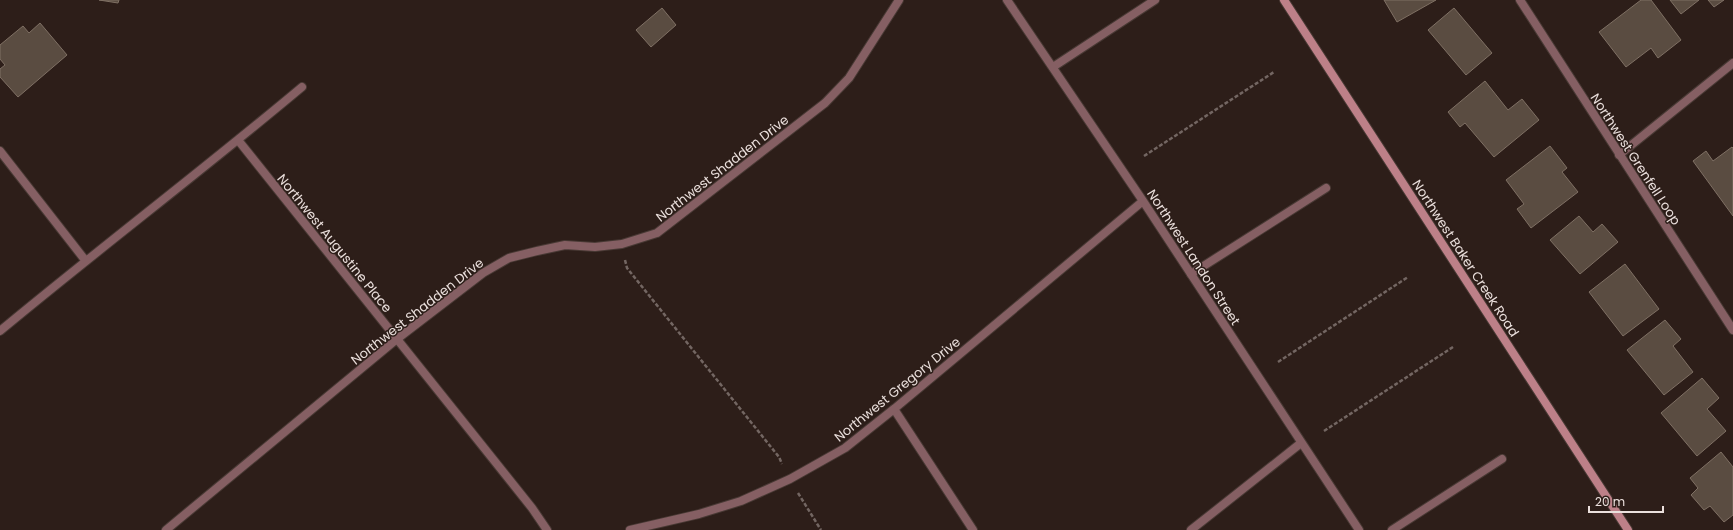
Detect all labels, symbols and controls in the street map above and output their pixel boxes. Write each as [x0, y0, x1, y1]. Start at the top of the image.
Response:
street label: Northwest Grenfell Loop [1586, 90, 1686, 229]
street label: Northwest Shadden Drive [652, 110, 793, 226]
street label: Northwest Augustine Place [273, 170, 397, 317]
street label: Northwest Baker Creek Road [1408, 176, 1524, 341]
street label: Northwest Landon Street [1142, 186, 1245, 329]
street label: Northwest Shadden Drive [347, 253, 488, 369]
street label: Northwest Gregory Drive [830, 332, 964, 446]
scale bar [1589, 488, 1663, 514]
text: 20 m [1595, 493, 1625, 510]

